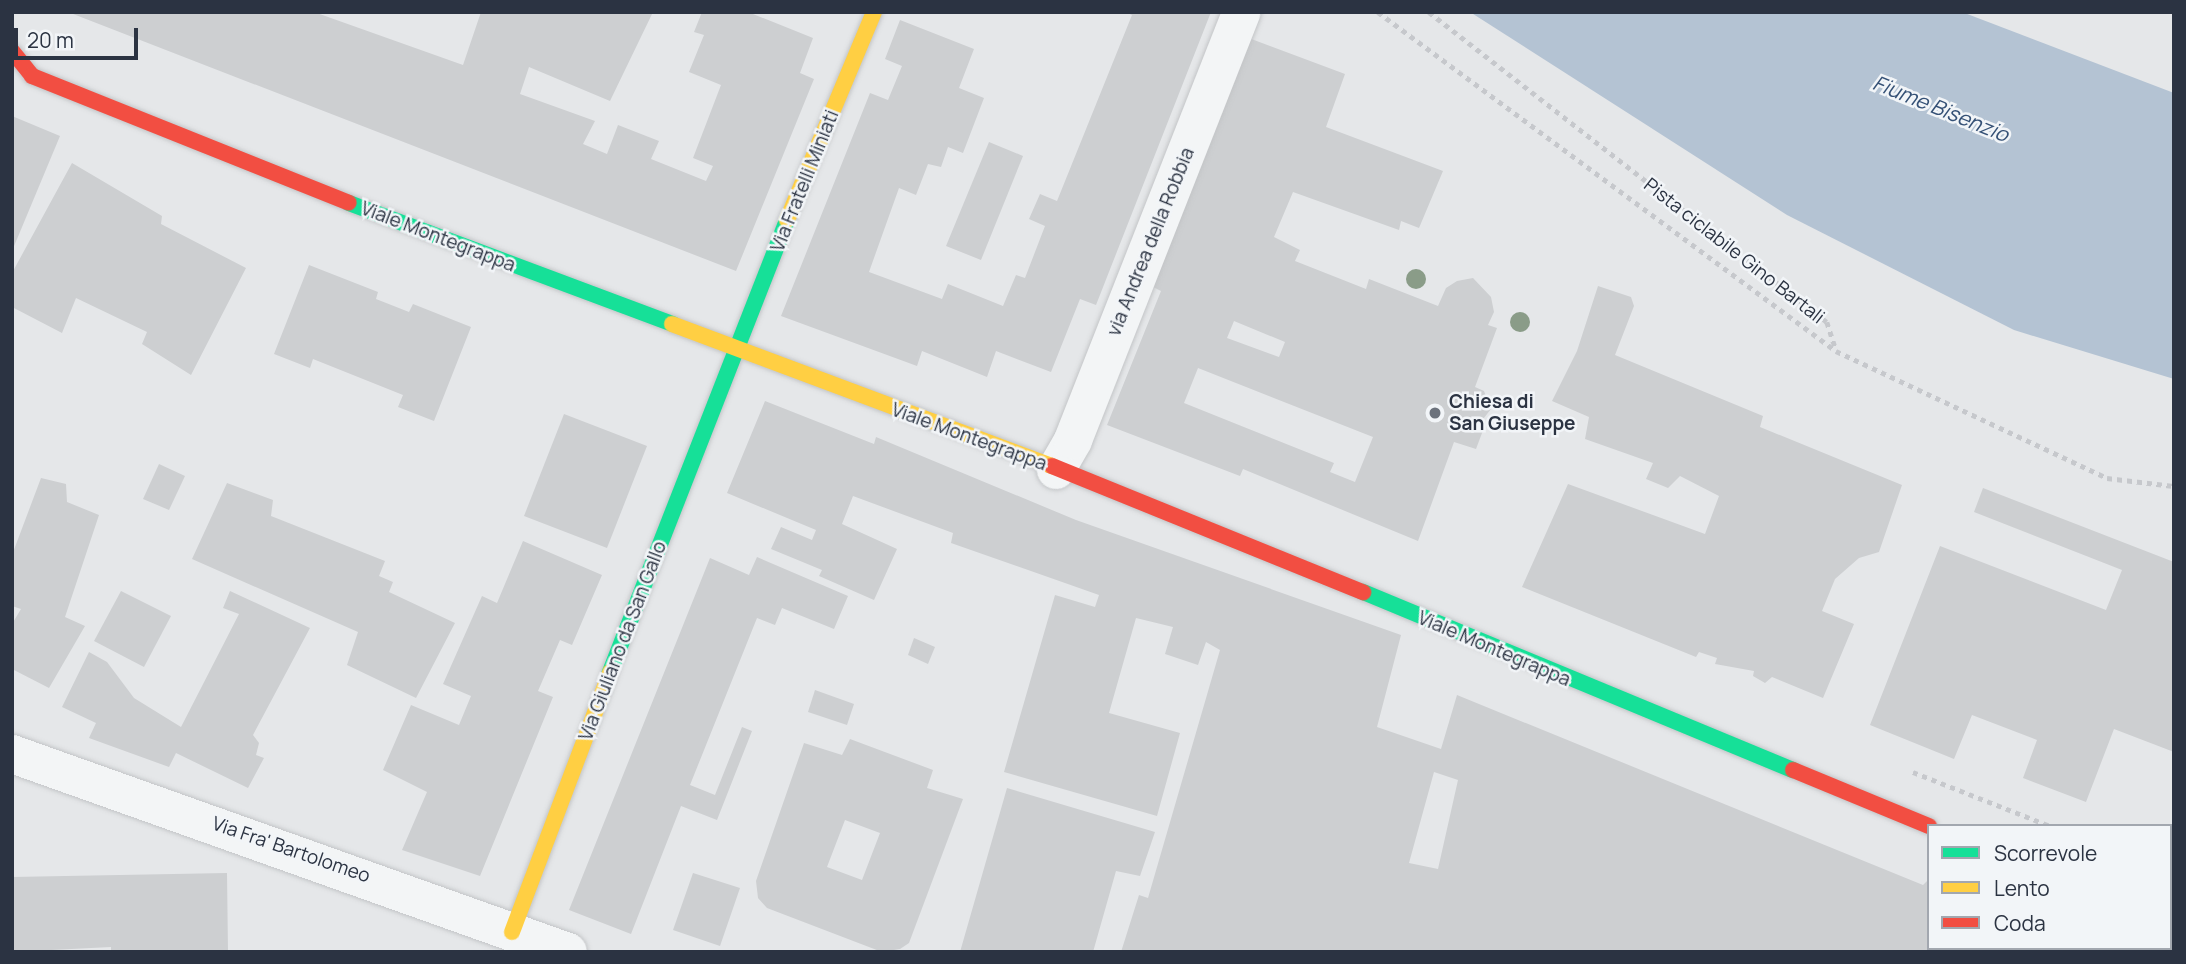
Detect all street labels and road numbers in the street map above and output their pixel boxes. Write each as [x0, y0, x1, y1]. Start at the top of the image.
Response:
street label: Via Fratelli Miniati [766, 107, 844, 255]
street label: via Andrea della Robbia [1103, 144, 1199, 340]
street label: Pista ciclabile Gino Bartali [1639, 173, 1829, 329]
street label: Viale Montegrappa [358, 197, 518, 277]
street label: Viale Montegrappa [888, 398, 1050, 476]
street label: Via Giuliano da San Gallo [574, 538, 672, 744]
street label: Viale Montegrappa [1414, 607, 1574, 691]
street label: Via Fra' Bartolomeo [209, 812, 373, 888]

